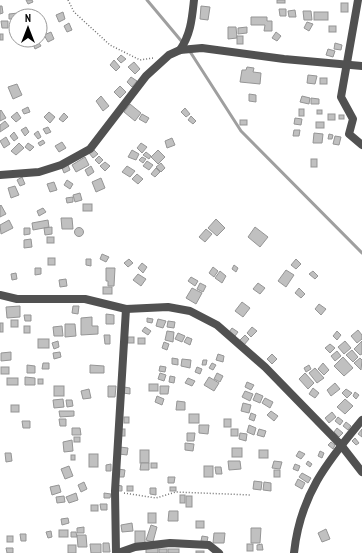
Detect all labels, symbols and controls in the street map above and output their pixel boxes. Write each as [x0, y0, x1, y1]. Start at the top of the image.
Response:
north arrow [8, 8, 48, 48]
text: N [25, 11, 31, 25]

